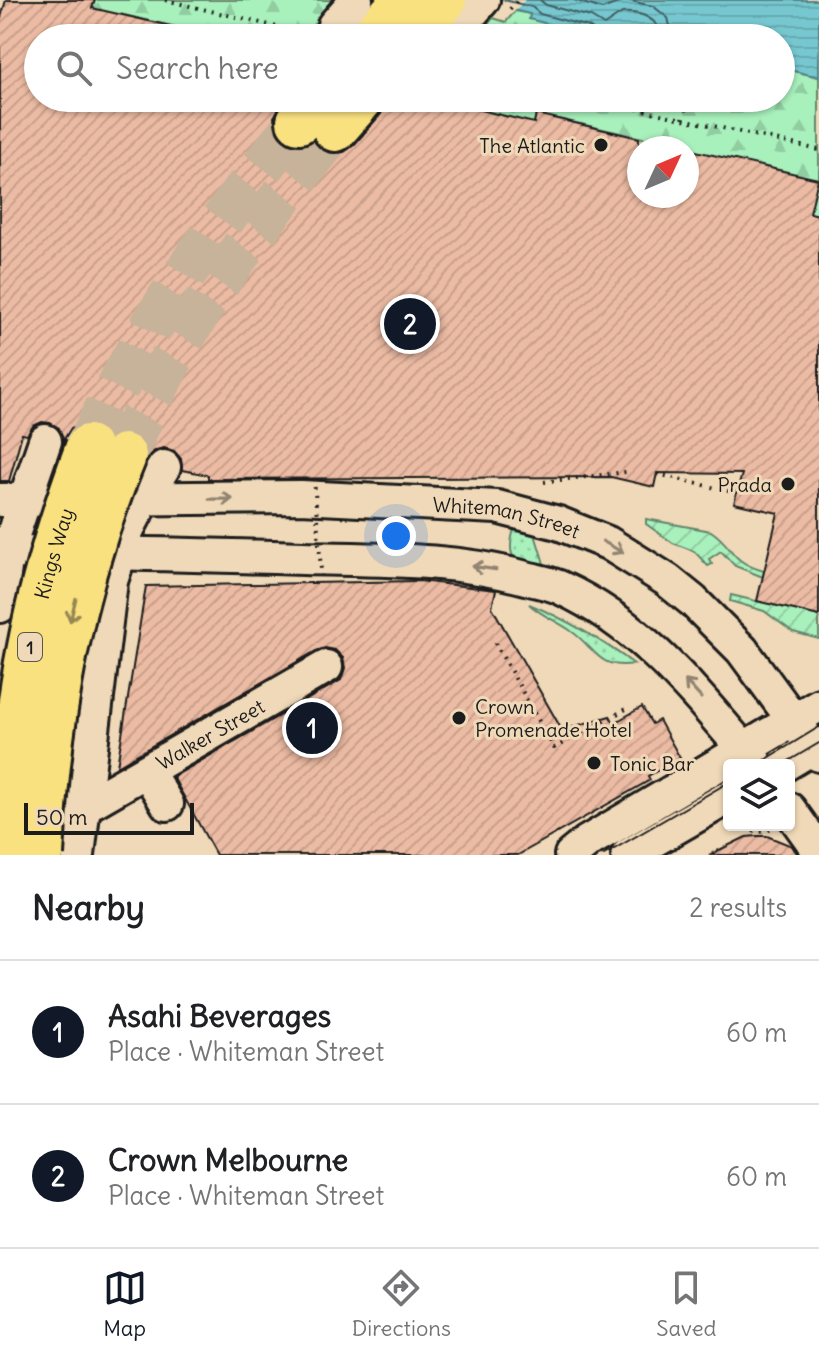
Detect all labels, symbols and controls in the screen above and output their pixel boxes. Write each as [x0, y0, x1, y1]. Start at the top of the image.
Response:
search box [24, 24, 795, 112]
icon: search [52, 46, 96, 90]
text: Search here [116, 49, 279, 87]
place label: The Atlantic [479, 133, 585, 158]
marker: The Atlantic [592, 136, 610, 154]
north arrow [627, 136, 699, 208]
pin: 2 [384, 294, 436, 354]
place label: Prada [718, 472, 772, 497]
marker: Prada [779, 475, 797, 493]
one-way arrow [207, 491, 234, 507]
street label: Whiteman Street [432, 491, 584, 543]
street label: Kings Way [28, 505, 78, 602]
your location [376, 516, 416, 556]
one-way arrow [601, 539, 624, 555]
one-way arrow [471, 560, 497, 575]
one-way arrow [65, 597, 80, 622]
road number: 1 [18, 633, 42, 661]
one-way arrow [685, 680, 703, 700]
street label: Walker Street [152, 693, 269, 775]
place label: Crown Promenade Hotel [475, 694, 632, 742]
pin: 1 [286, 698, 338, 758]
marker: Crown Promenade Hotel [450, 709, 468, 727]
place label: Tonic Bar [610, 751, 694, 776]
marker: Tonic Bar [585, 754, 603, 772]
map controls [723, 759, 795, 831]
button: layers [723, 759, 795, 831]
scale bar [24, 799, 194, 835]
text: 50 m [36, 803, 88, 831]
text: Nearby [32, 886, 145, 929]
text: 2 results [689, 891, 787, 924]
text: Asahi Beverages [108, 997, 331, 1035]
text: 1 [53, 1016, 63, 1049]
text: 60 m [726, 1016, 787, 1049]
text: Place · Whiteman Street [108, 1035, 384, 1068]
text: Crown Melbourne [108, 1141, 348, 1179]
text: 2 [51, 1160, 65, 1193]
text: 60 m [726, 1160, 787, 1193]
text: Place · Whiteman Street [108, 1179, 384, 1212]
tab: Map [103, 1266, 147, 1342]
tab: Directions [352, 1266, 451, 1342]
tab: Saved [656, 1266, 716, 1342]

